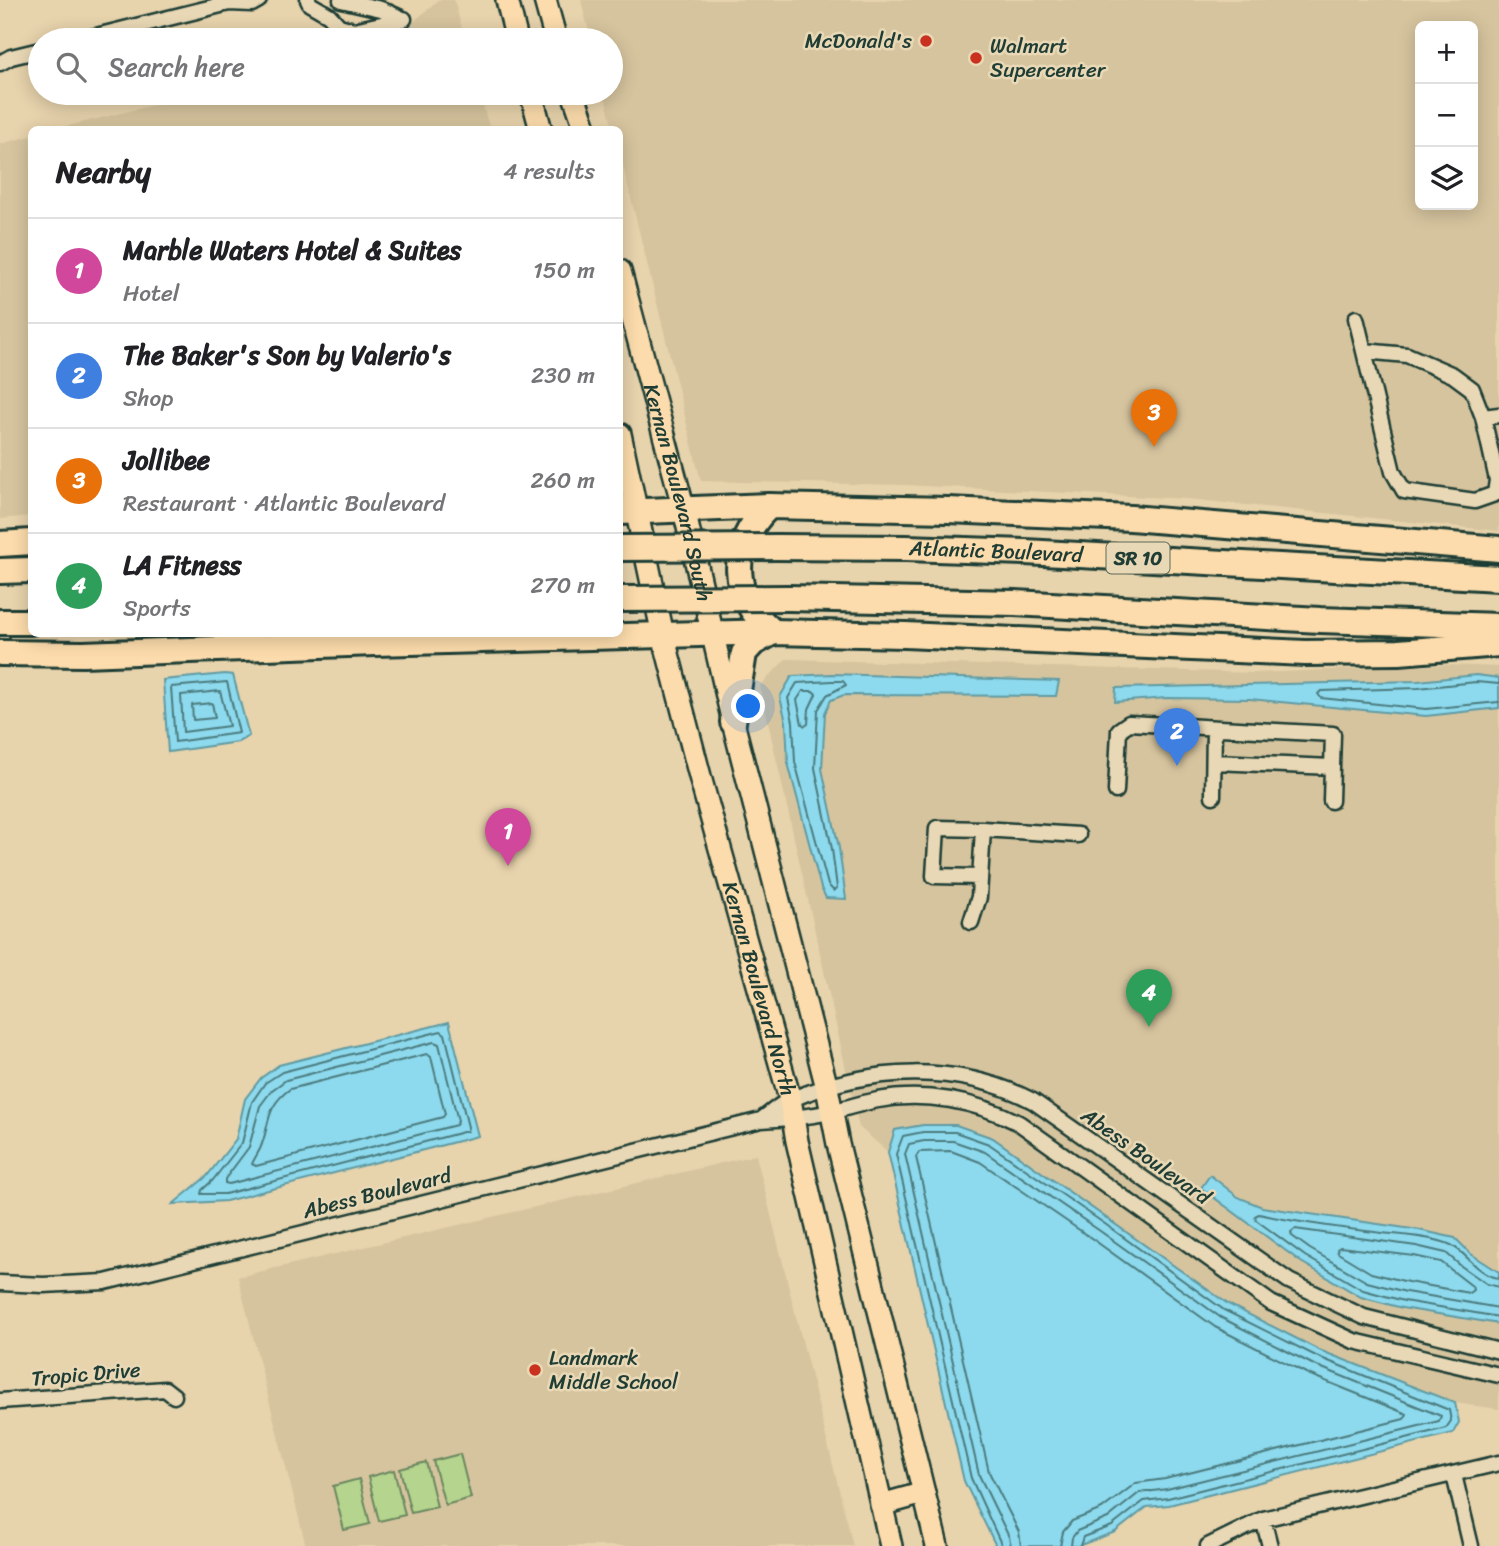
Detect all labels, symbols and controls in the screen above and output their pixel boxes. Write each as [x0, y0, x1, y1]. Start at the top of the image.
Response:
map controls [1415, 21, 1478, 210]
button: + [1415, 21, 1478, 84]
place label: McDonald's [805, 22, 912, 60]
place label: Walmart Supercenter [990, 27, 1107, 89]
search box [28, 28, 623, 105]
marker: McDonald's [918, 33, 934, 49]
text: Search here [108, 44, 245, 90]
icon: search [52, 48, 90, 86]
marker: Walmart Supercenter [968, 50, 984, 66]
button: − [1415, 84, 1478, 147]
text: Nearby [56, 145, 151, 199]
button: layers [1415, 147, 1478, 210]
text: 4 results [503, 151, 595, 192]
text: Marble Waters Hotel & Suites [123, 227, 461, 273]
text: 1 [74, 250, 84, 291]
text: 150 m [533, 250, 595, 291]
text: Hotel [123, 273, 179, 314]
text: The Baker's Son by Valerio's [123, 332, 451, 378]
text: 2 [72, 355, 86, 396]
text: 230 m [531, 355, 595, 396]
text: Shop [123, 378, 173, 419]
street label: Kernan Boulevard South [632, 379, 724, 605]
pin: 3 [1131, 389, 1177, 447]
text: Jollibee [123, 437, 210, 483]
text: 3 [73, 460, 85, 501]
text: 260 m [530, 460, 595, 501]
text: Restaurant · Atlantic Boulevard [123, 483, 445, 524]
street label: Atlantic Boulevard [908, 529, 1086, 574]
text: LA Fitness [123, 542, 242, 588]
road number: SR 10 [1106, 542, 1170, 573]
text: 4 [72, 565, 86, 606]
text: 270 m [530, 565, 595, 606]
text: Sports [123, 588, 191, 629]
your location [731, 689, 765, 723]
pin: 2 [1154, 708, 1200, 766]
pin: 1 [485, 808, 531, 866]
street label: Kernan Boulevard North [711, 877, 807, 1100]
pin: 4 [1126, 969, 1172, 1027]
street label: Abess Boulevard [1072, 1096, 1221, 1216]
street label: Abess Boulevard [298, 1156, 457, 1230]
place label: Landmark Middle School [549, 1339, 679, 1401]
street label: Tropic Drive [30, 1350, 142, 1398]
marker: Landmark Middle School [527, 1362, 543, 1378]

